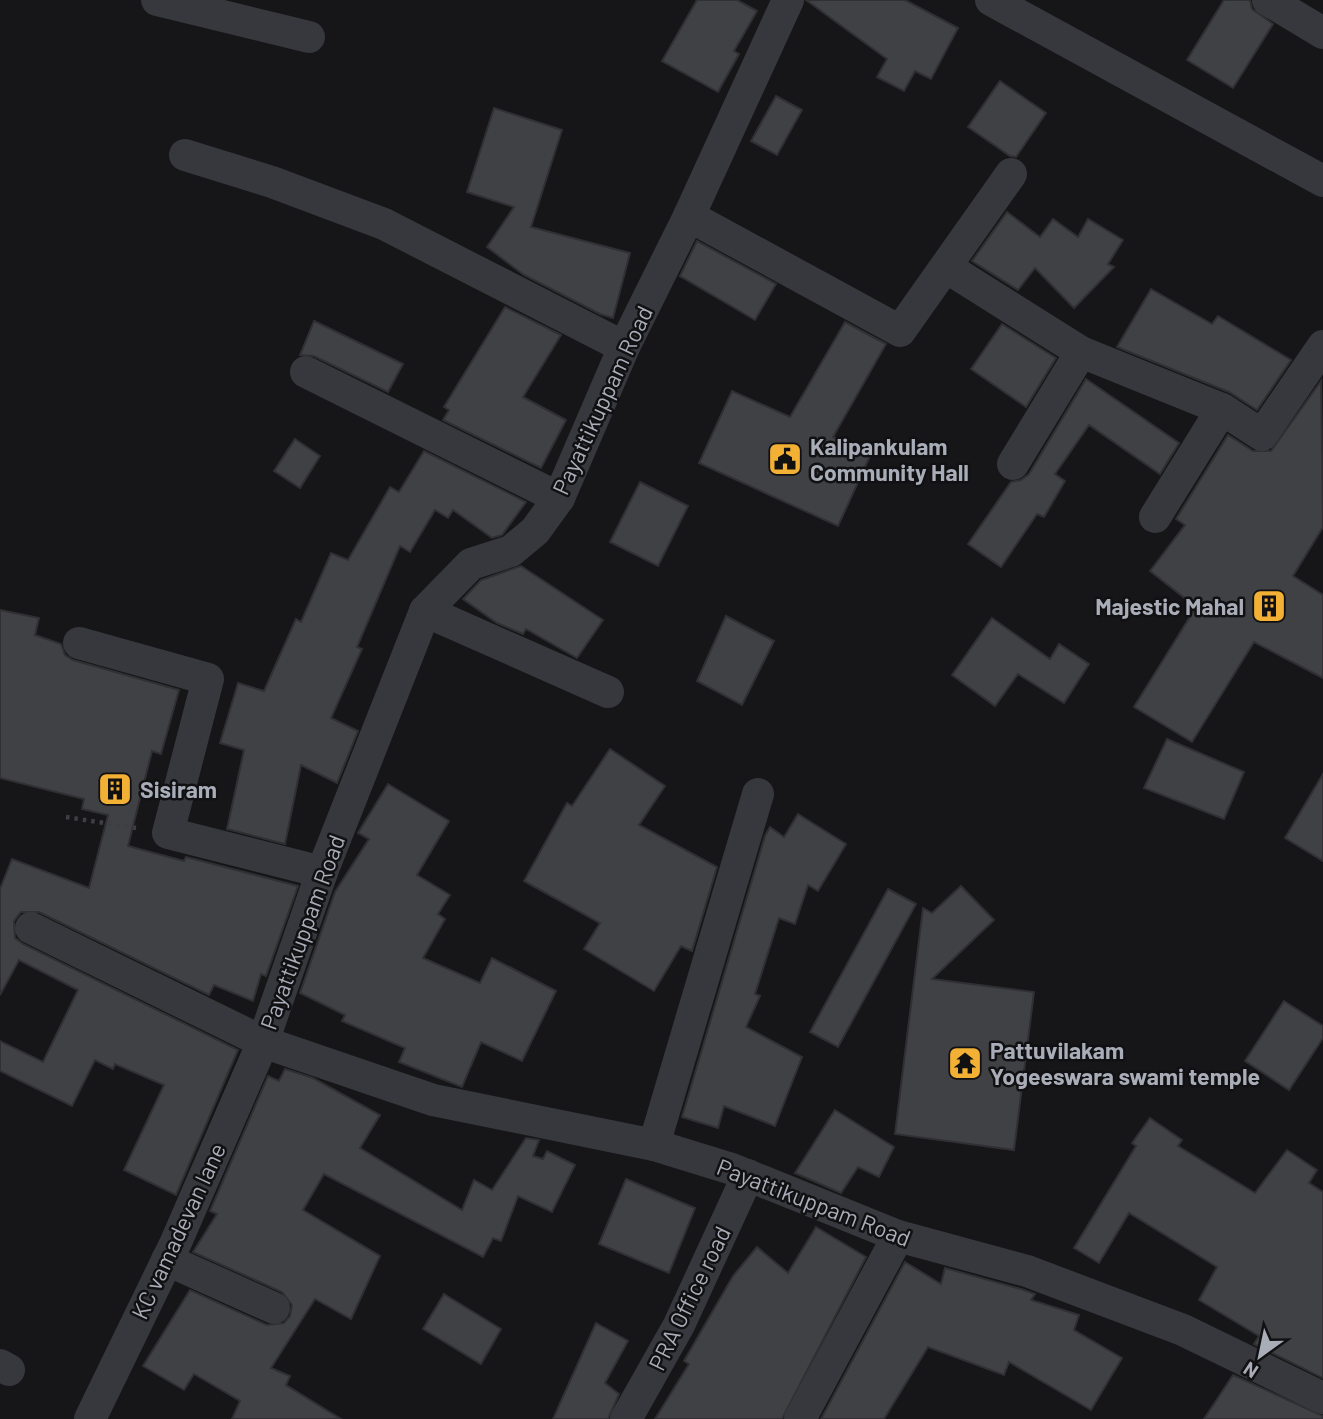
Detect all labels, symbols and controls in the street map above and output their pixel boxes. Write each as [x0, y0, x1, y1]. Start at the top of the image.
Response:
street label: Payattikuppam Road [546, 301, 658, 499]
place label: Kalipankulam Community Hall [810, 432, 969, 486]
public building icon: Kalipankulam Community Hall [766, 440, 804, 478]
building icon: Majestic Mahal [1250, 587, 1288, 625]
place label: Majestic Mahal [1095, 592, 1244, 620]
building icon: Sisiram [96, 770, 134, 808]
place label: Sisiram [140, 775, 217, 803]
street label: Payattikuppam Road [254, 831, 350, 1033]
place label: Pattuvilakam Yogeeswara swami temple [990, 1036, 1260, 1090]
temple icon: Pattuvilakam Yogeeswara swami temple [946, 1044, 984, 1082]
street label: KC vamadevan lane [125, 1139, 231, 1323]
street label: Payattikuppam Road [713, 1152, 915, 1252]
street label: PRA Office road [642, 1221, 736, 1375]
north arrow [1225, 1321, 1295, 1391]
text: N [1239, 1358, 1262, 1384]

